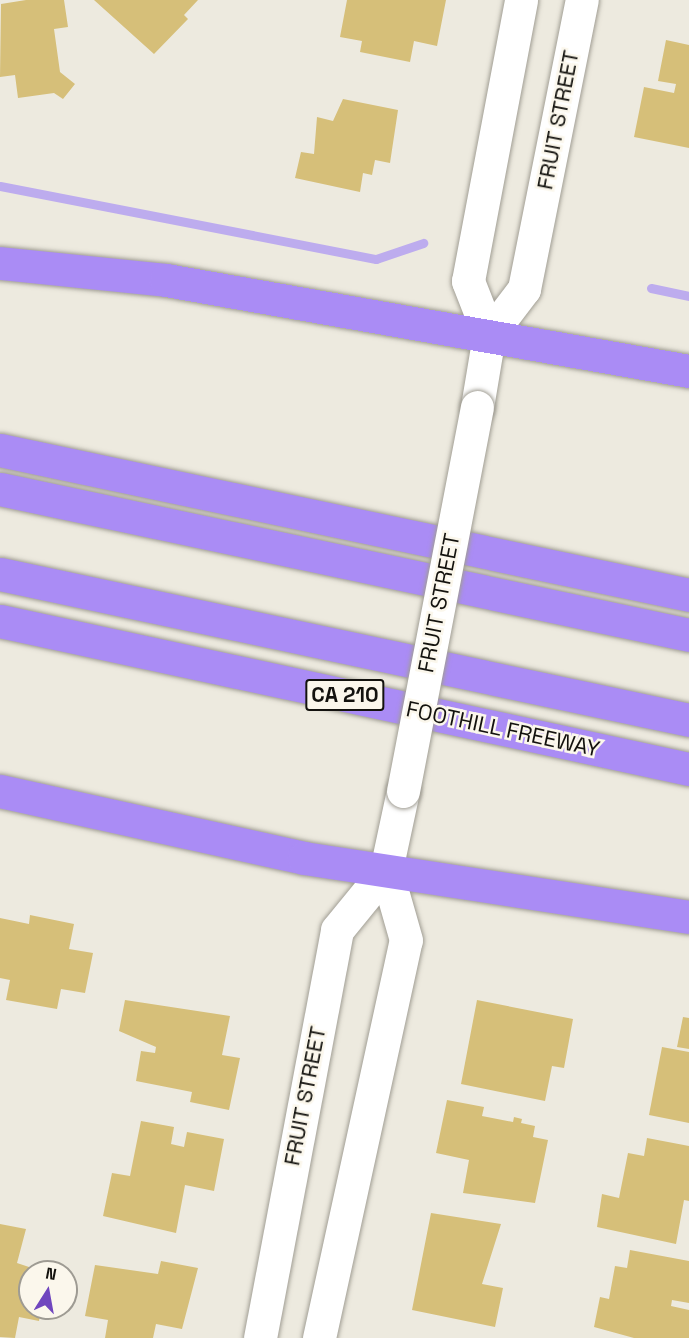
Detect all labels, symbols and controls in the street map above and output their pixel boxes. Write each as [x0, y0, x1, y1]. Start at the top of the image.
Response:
street label: FRUIT STREET [532, 48, 584, 192]
street label: FRUIT STREET [413, 531, 465, 675]
road number: CA 210 [304, 677, 386, 713]
street label: FOOTHILL FREEWAY [404, 696, 602, 762]
street label: FRUIT STREET [279, 1024, 331, 1168]
north arrow [18, 1260, 78, 1320]
text: N [44, 1262, 58, 1285]

